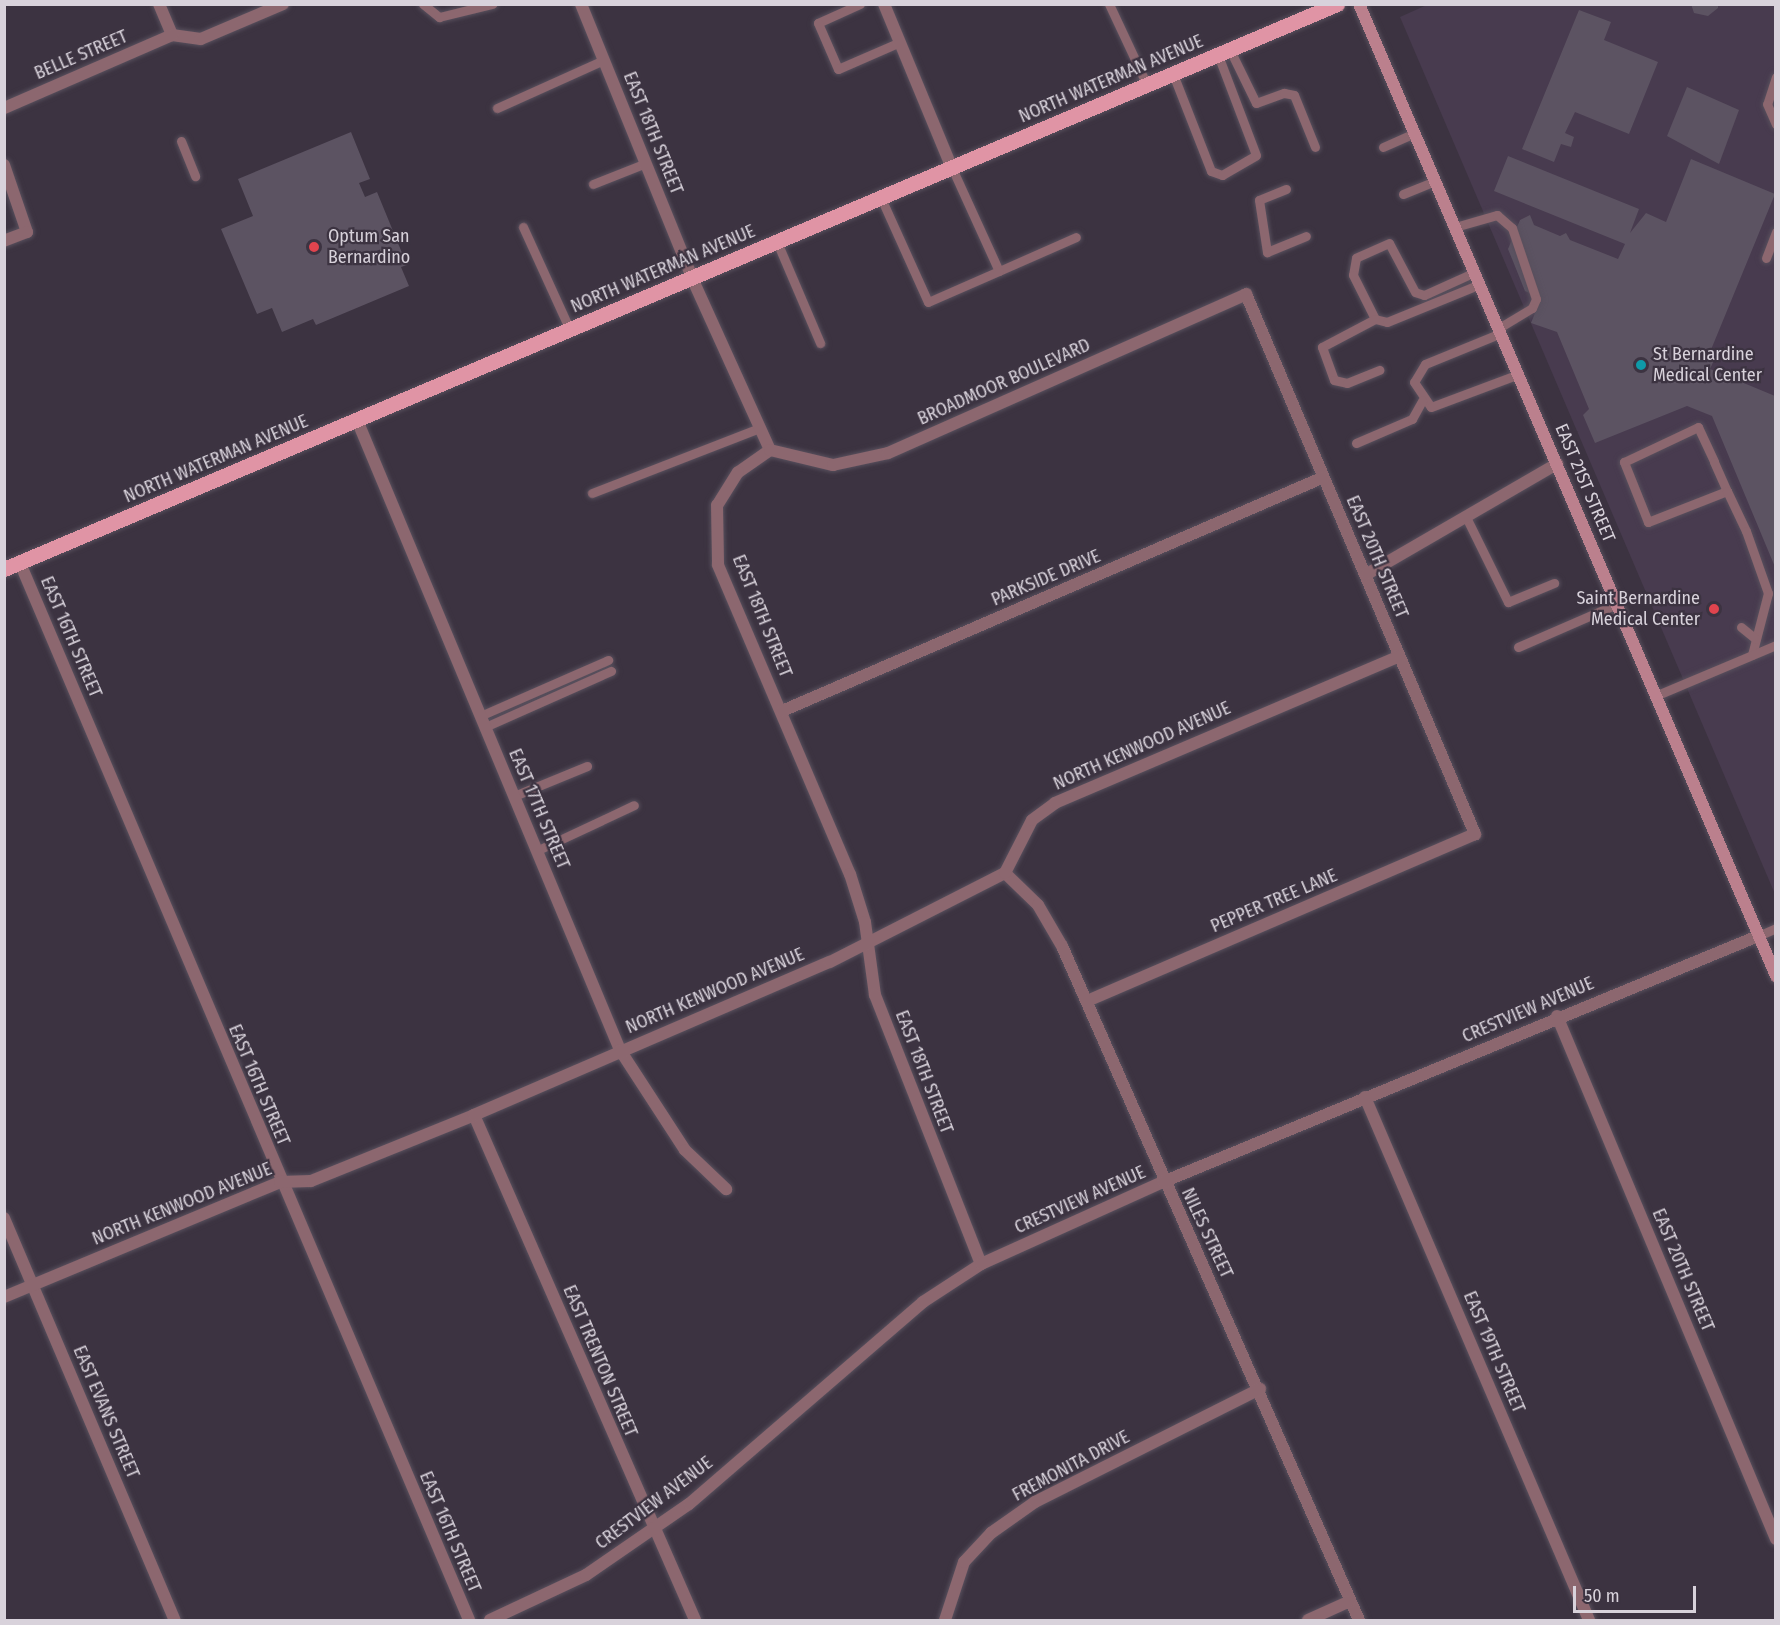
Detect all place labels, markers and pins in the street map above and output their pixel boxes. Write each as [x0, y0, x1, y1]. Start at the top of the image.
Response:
place label: Optum San Bernardino [328, 226, 410, 268]
marker: Optum San Bernardino [305, 238, 323, 256]
place label: St Bernardine Medical Center [1653, 344, 1762, 386]
marker: St Bernardine Medical Center [1634, 358, 1648, 372]
place label: Saint Bernardine Medical Center [1576, 588, 1700, 630]
marker: Saint Bernardine Medical Center [1705, 600, 1723, 618]

